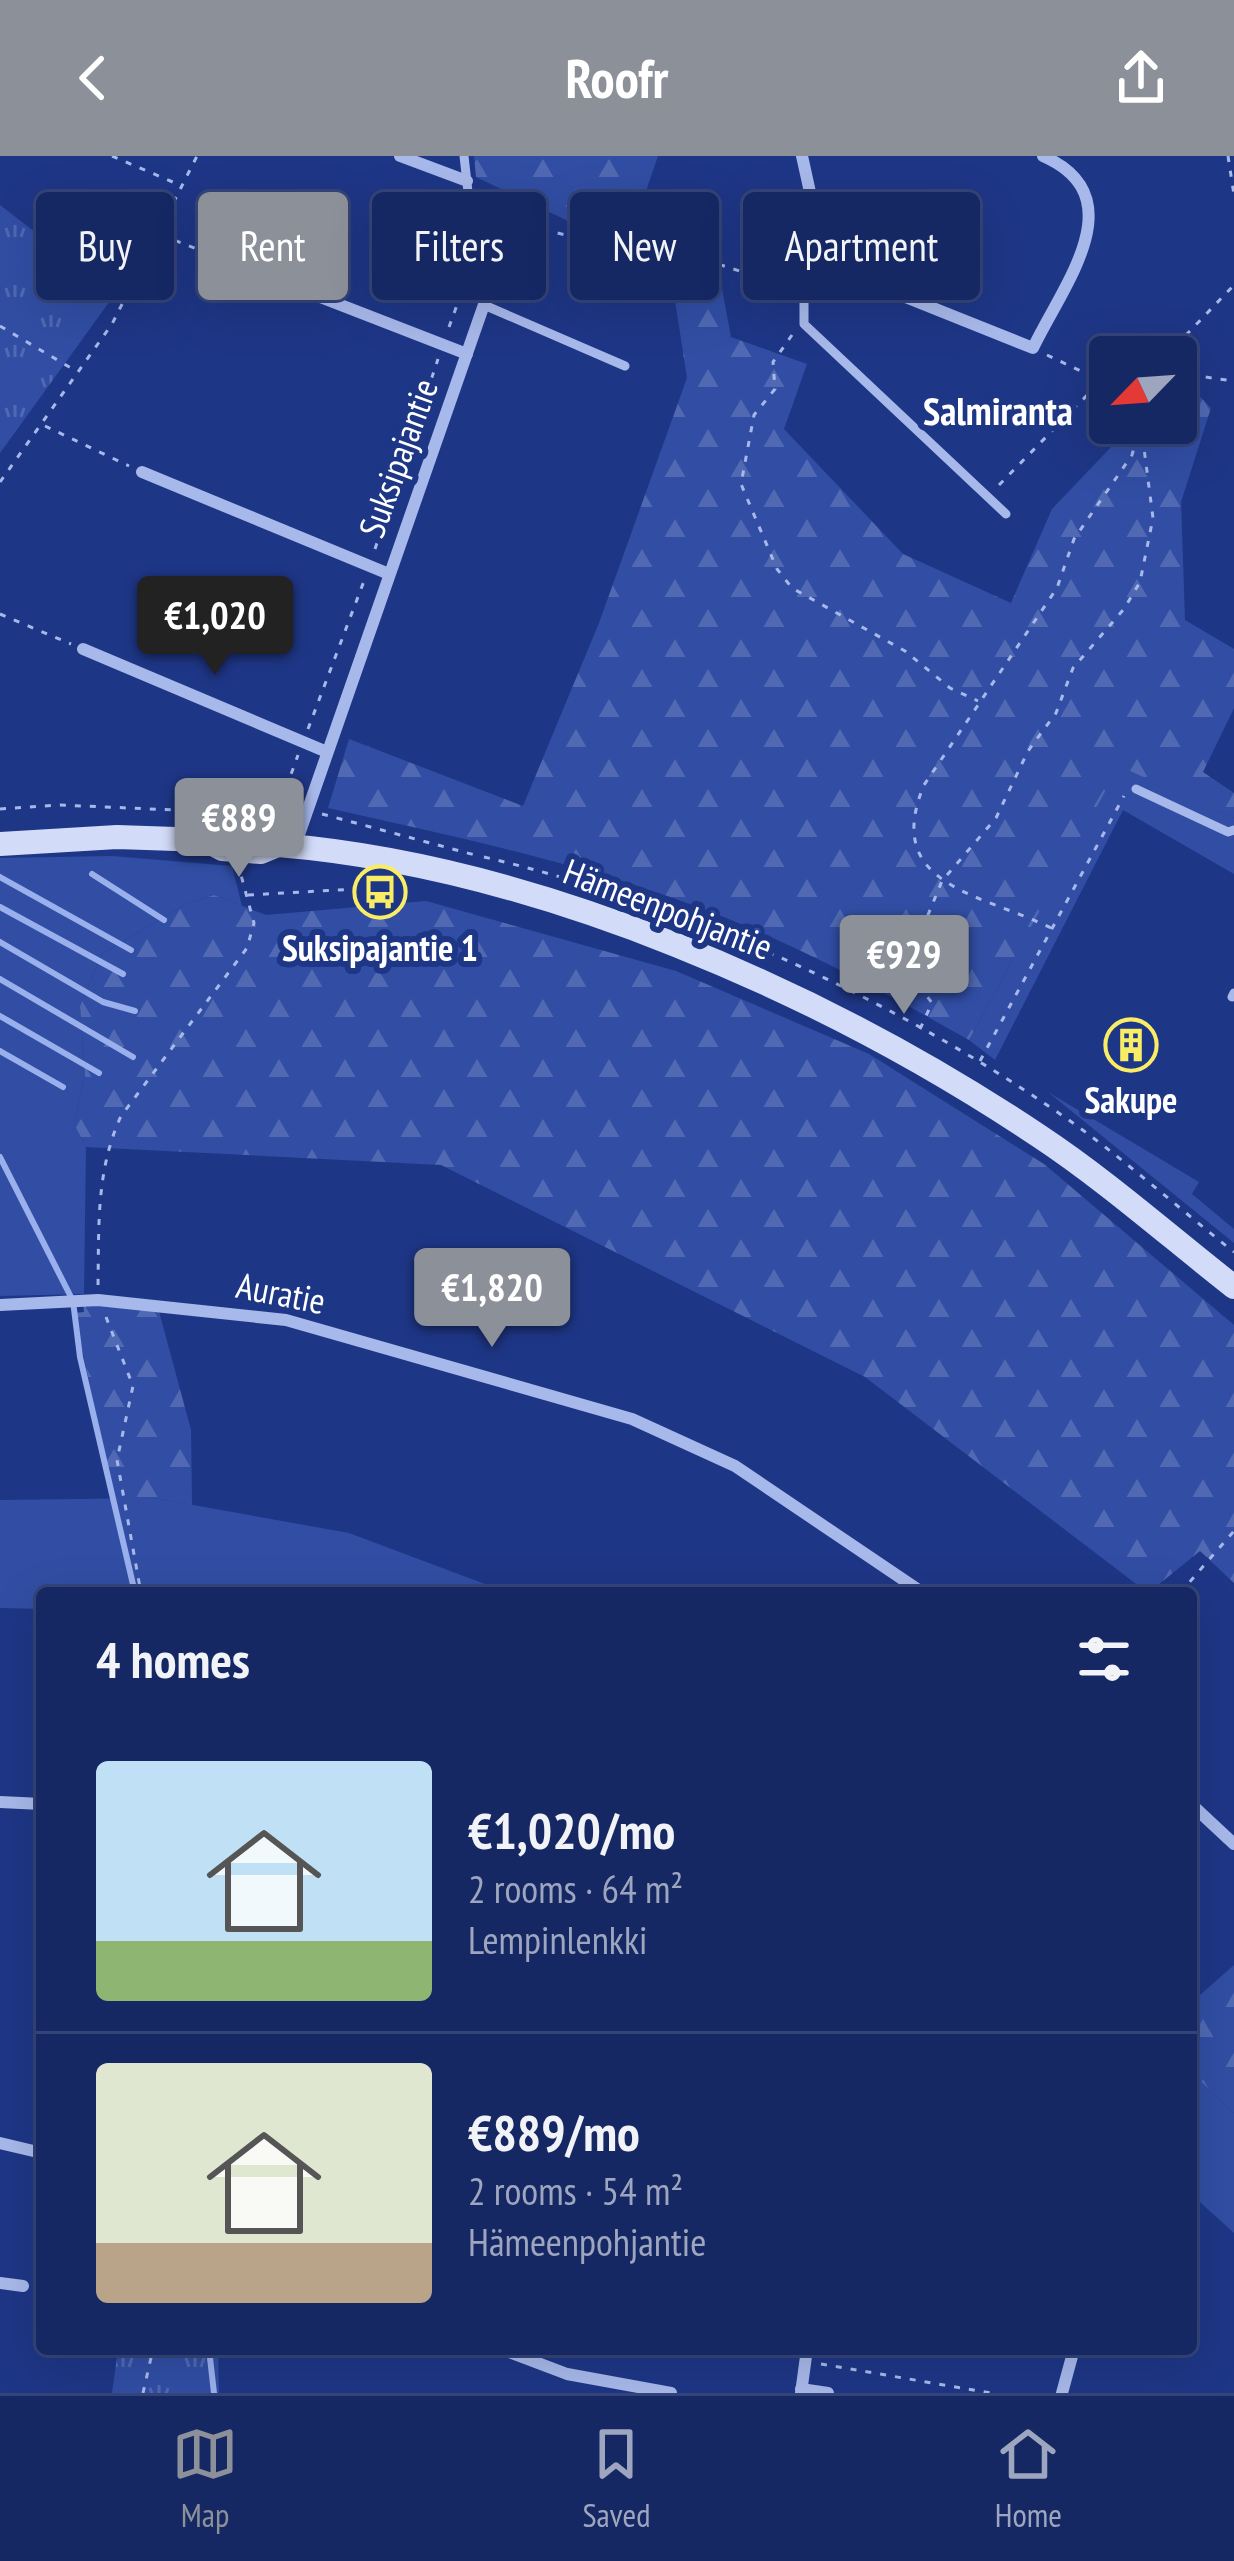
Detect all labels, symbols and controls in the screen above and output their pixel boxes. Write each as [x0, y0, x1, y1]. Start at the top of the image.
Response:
text: Roofr [566, 43, 668, 113]
icon: back [60, 45, 126, 111]
icon: share [1108, 45, 1174, 111]
chip: Buy [36, 192, 174, 300]
chip: Rent [198, 192, 348, 300]
chip: Filters [372, 192, 546, 300]
chip: New [570, 192, 719, 300]
chip: Apartment [743, 192, 980, 300]
north arrow [1089, 336, 1197, 444]
map controls [1089, 336, 1197, 444]
street label: Suksipajantie [347, 372, 448, 544]
district label: Salmiranta [923, 385, 1073, 436]
pin: €1,020 [117, 576, 313, 678]
text: €1,020 [164, 589, 266, 640]
pin: €889 [168, 778, 310, 880]
text: €889 [202, 791, 276, 842]
street label: Hämeenpohjantie [557, 847, 779, 970]
bus stop icon: Suksipajantie 1 [352, 864, 408, 920]
pin: €929 [833, 915, 975, 1017]
place label: Suksipajantie 1 [282, 924, 478, 971]
text: €929 [867, 928, 941, 979]
building icon: Sakupe [1103, 1017, 1159, 1073]
place label: Sakupe [1084, 1076, 1178, 1123]
pin: €1,820 [394, 1248, 590, 1350]
street label: Auratie [233, 1261, 330, 1324]
text: €1,820 [441, 1261, 543, 1312]
text: 4 homes [96, 1626, 250, 1692]
icon: filters [1071, 1626, 1137, 1692]
text: €1,020/mo [468, 1797, 675, 1863]
icon: home [192, 1809, 336, 1953]
text: 2 rooms · 64 m² [468, 1863, 683, 1914]
text: Lempinlenkki [468, 1914, 648, 1965]
text: €889/mo [468, 2099, 640, 2165]
icon: home [192, 2111, 336, 2255]
text: 2 rooms · 54 m² [468, 2165, 683, 2216]
text: Hämeenpohjantie [468, 2216, 706, 2267]
tab: Map [172, 2421, 238, 2536]
tab: Saved [582, 2421, 650, 2536]
tab: Home [995, 2421, 1062, 2536]

